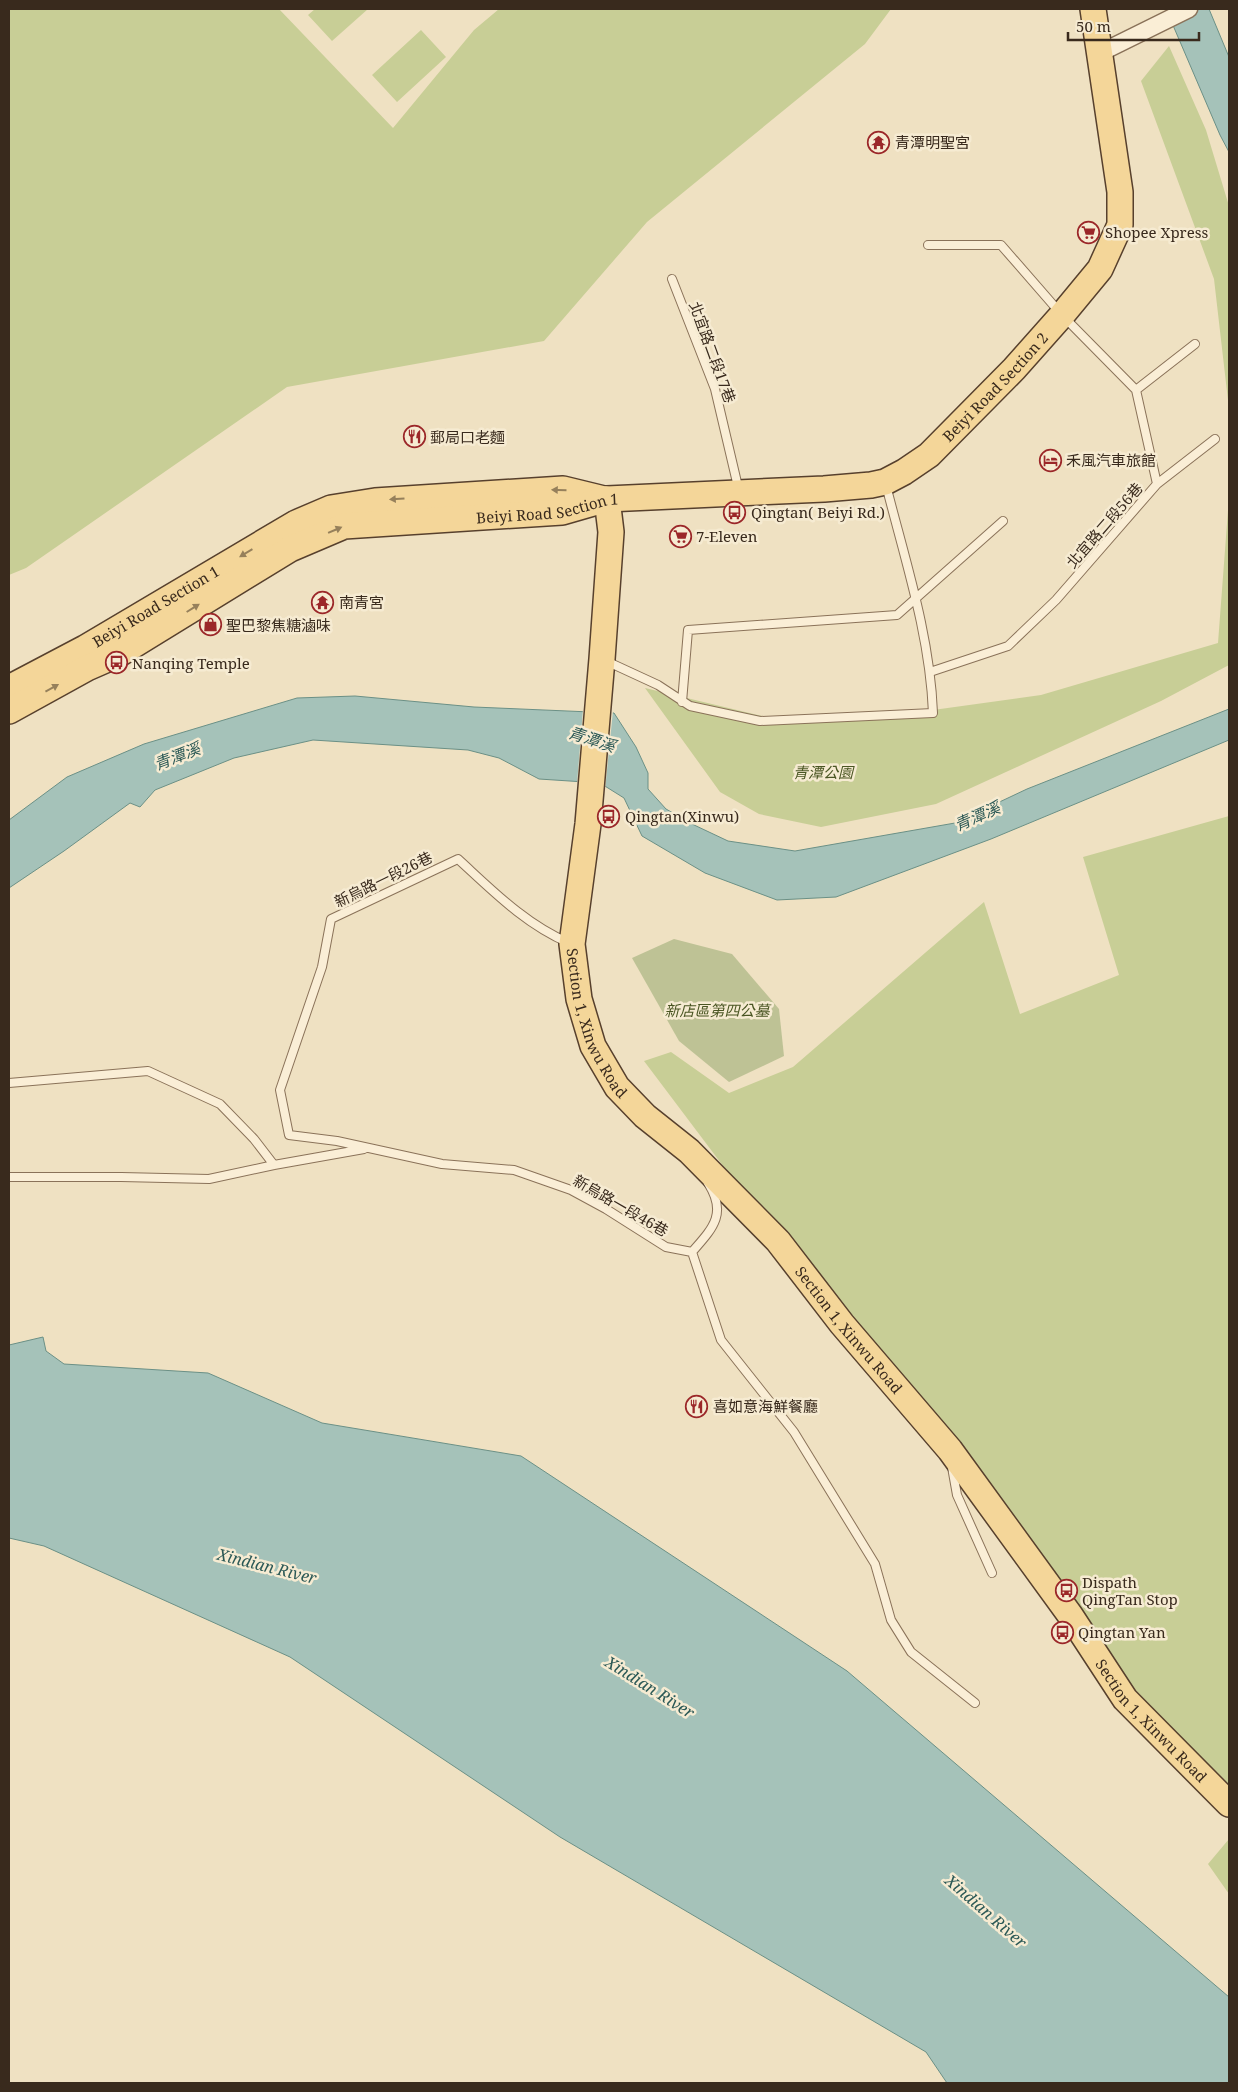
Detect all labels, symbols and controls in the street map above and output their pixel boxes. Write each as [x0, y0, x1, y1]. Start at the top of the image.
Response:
scale bar [1068, 10, 1199, 42]
text: 50 m [1076, 16, 1111, 36]
temple icon: 青潭明聖宮 [867, 130, 891, 154]
place label: 青潭明聖宮 [895, 132, 970, 152]
supermarket icon: Shopee Xpress [1077, 220, 1101, 244]
place label: Shopee Xpress [1105, 222, 1208, 242]
street label: 北宜路二段17巷 [685, 298, 741, 406]
street label: Beiyi Road Section 2 [938, 328, 1052, 446]
restaurant icon: 郵局口老麵 [402, 425, 426, 449]
place label: 郵局口老麵 [430, 427, 505, 447]
hotel icon: 禾風汽車旅館 [1038, 448, 1062, 472]
place label: 禾風汽車旅館 [1066, 450, 1156, 470]
street label: 北宜路二段56巷 [1061, 478, 1147, 572]
one-way arrow [551, 485, 567, 493]
street label: Beiyi Road Section 1 [476, 488, 619, 527]
one-way arrow [389, 496, 405, 504]
bus stop icon: Qingtan( Beiyi Rd.) [723, 500, 747, 524]
place label: Qingtan( Beiyi Rd.) [751, 502, 885, 522]
supermarket icon: 7-Eleven [668, 524, 692, 548]
one-way arrow [328, 525, 342, 533]
place label: 7-Eleven [696, 526, 758, 546]
one-way arrow [240, 548, 253, 557]
street label: Beiyi Road Section 1 [88, 561, 223, 652]
temple icon: 南青宮 [311, 590, 335, 614]
place label: 南青宮 [339, 592, 384, 612]
one-way arrow [186, 603, 199, 612]
shop icon: 聖巴黎焦糖滷味 [198, 613, 222, 637]
place label: 聖巴黎焦糖滷味 [226, 615, 331, 635]
bus stop icon: Nanqing Temple [104, 651, 128, 675]
place label: Nanqing Temple [132, 653, 250, 673]
one-way arrow [44, 684, 59, 692]
water label: 青潭溪 [566, 721, 620, 757]
water label: 青潭溪 [151, 736, 205, 775]
park label: 青潭公園 [793, 762, 855, 782]
water label: 青潭溪 [951, 795, 1005, 836]
bus stop icon: Qingtan(Xinwu) [597, 804, 621, 828]
place label: Qingtan(Xinwu) [625, 806, 739, 826]
street label: 新烏路一段26巷 [331, 847, 435, 911]
street label: Section 1, Xinwu Road [563, 947, 632, 1102]
park label: 新店區第四公墓 [664, 1000, 772, 1020]
street label: 新烏路一段46巷 [570, 1170, 672, 1240]
street label: Section 1, Xinwu Road [791, 1262, 907, 1398]
restaurant icon: 喜如意海鮮餐廳 [685, 1394, 709, 1418]
place label: 喜如意海鮮餐廳 [713, 1396, 818, 1416]
water label: Xindian River [214, 1543, 319, 1589]
place label: Dispath QingTan Stop [1082, 1572, 1178, 1609]
bus stop icon: Dispath QingTan Stop [1054, 1579, 1078, 1603]
bus stop icon: Qingtan Yan [1050, 1620, 1074, 1644]
place label: Qingtan Yan [1078, 1622, 1166, 1642]
water label: Xindian River [600, 1650, 699, 1724]
street label: Section 1, Xinwu Road [1091, 1655, 1212, 1786]
water label: Xindian River [940, 1869, 1032, 1953]

